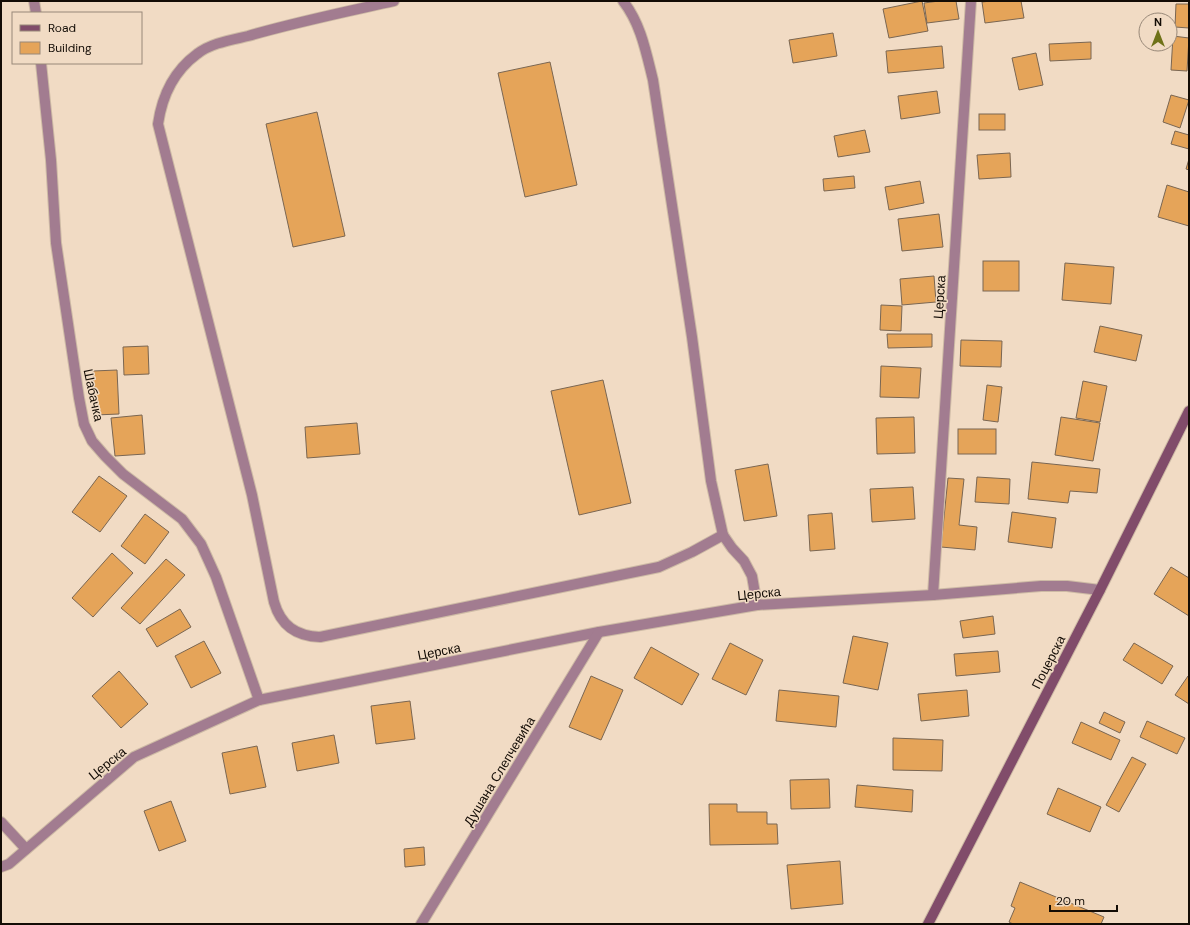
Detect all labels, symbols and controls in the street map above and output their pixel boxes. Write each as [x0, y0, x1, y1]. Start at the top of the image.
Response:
legend [12, 12, 142, 64]
north arrow [1138, 12, 1178, 52]
text: N [1154, 15, 1162, 29]
text: Road [48, 20, 76, 36]
text: Building [48, 40, 92, 56]
street label: Церска [929, 274, 950, 319]
street label: Шабачка [80, 367, 108, 424]
street label: Церска [736, 583, 782, 604]
street label: Поцерска [1028, 632, 1070, 692]
street label: Церска [416, 639, 463, 664]
street label: Душана Слепчевића [460, 713, 539, 829]
street label: Церска [85, 743, 130, 784]
scale bar [1050, 887, 1117, 913]
text: 20 m [1056, 893, 1085, 909]

